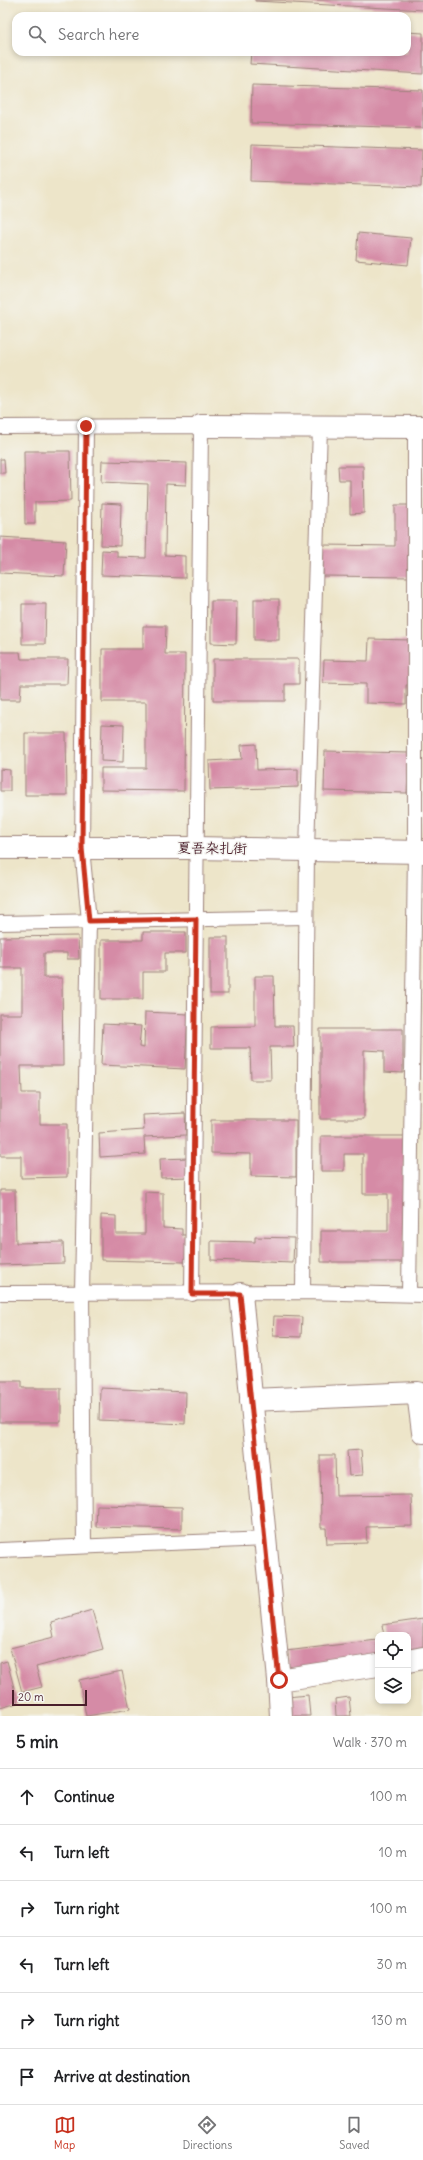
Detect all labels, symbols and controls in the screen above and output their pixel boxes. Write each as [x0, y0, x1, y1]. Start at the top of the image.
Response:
search box [12, 12, 411, 56]
icon: search [26, 23, 48, 45]
text: Search here [58, 25, 139, 44]
route end [77, 417, 95, 435]
street label: 夏吾杂扎街 [177, 838, 247, 858]
map controls [375, 1632, 411, 1704]
button: locate [375, 1632, 411, 1668]
button: layers [375, 1668, 411, 1704]
route start [270, 1671, 288, 1689]
scale bar [12, 1688, 87, 1707]
text: 20 m [18, 1690, 44, 1704]
text: 5 min [16, 1731, 58, 1753]
text: Walk · 370 m [333, 1734, 407, 1751]
icon: ahead [16, 1786, 38, 1808]
text: Continue [54, 1787, 115, 1806]
text: 100 m [370, 1788, 407, 1805]
icon: left [16, 1842, 38, 1864]
text: Turn left [54, 1843, 109, 1862]
text: 10 m [379, 1844, 407, 1861]
icon: right [16, 1898, 38, 1920]
text: Turn right [54, 1899, 119, 1918]
text: 100 m [370, 1900, 407, 1917]
icon: left [16, 1954, 38, 1976]
text: Turn left [54, 1955, 109, 1974]
text: 30 m [377, 1956, 407, 1973]
icon: right [16, 2010, 38, 2032]
text: Turn right [54, 2011, 119, 2030]
text: 130 m [371, 2012, 407, 2029]
icon: arrive [16, 2066, 38, 2088]
text: Arrive at destination [54, 2067, 190, 2086]
tab: Map [54, 2114, 76, 2152]
tab: Directions [183, 2114, 232, 2152]
tab: Saved [339, 2114, 369, 2152]

